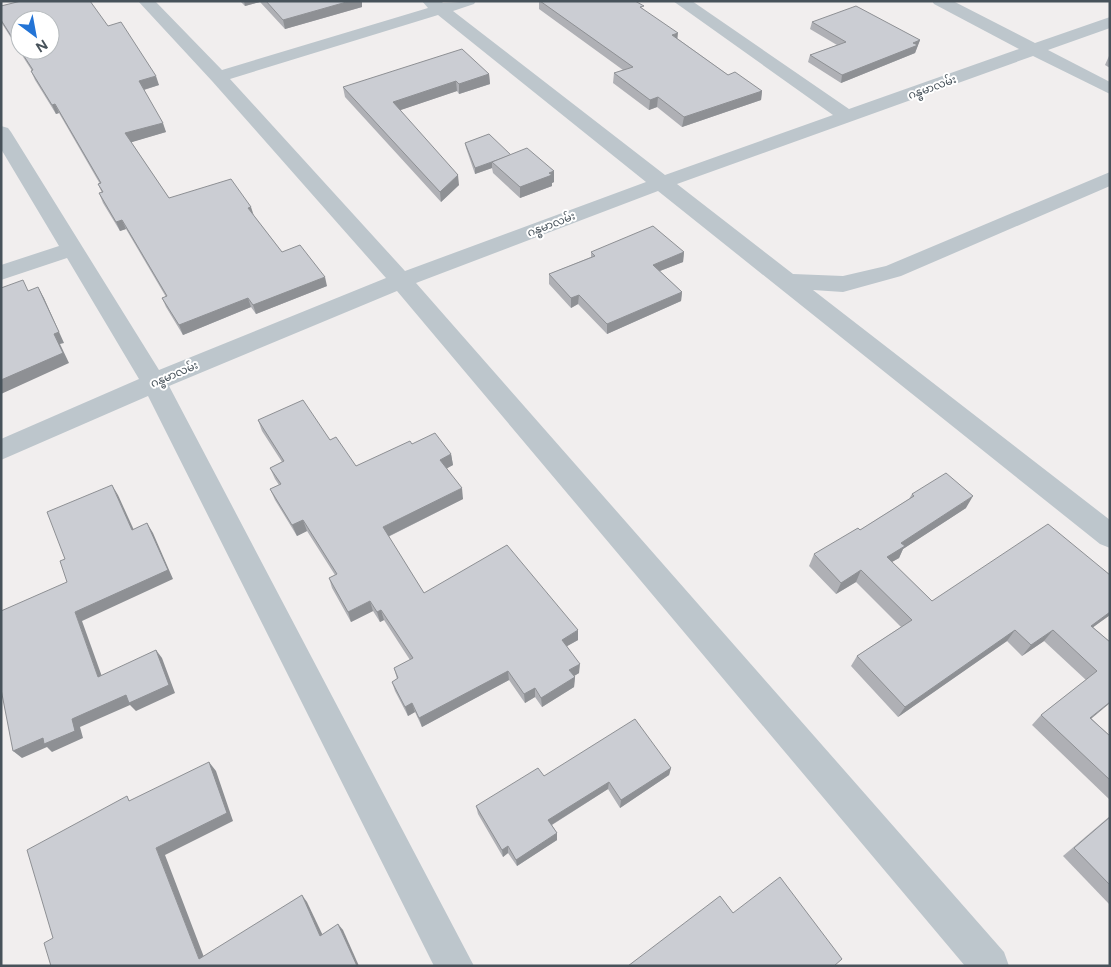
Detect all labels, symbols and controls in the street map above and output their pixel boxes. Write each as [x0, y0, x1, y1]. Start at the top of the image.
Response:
north arrow [10, 10, 60, 60]
text: N [33, 36, 51, 56]
street label: ဂန္ဓမာလမ်း [906, 72, 959, 104]
street label: ဂန္ဓမာလမ်း [525, 208, 578, 242]
street label: ဂန္ဓမာလမ်း [148, 358, 201, 392]

